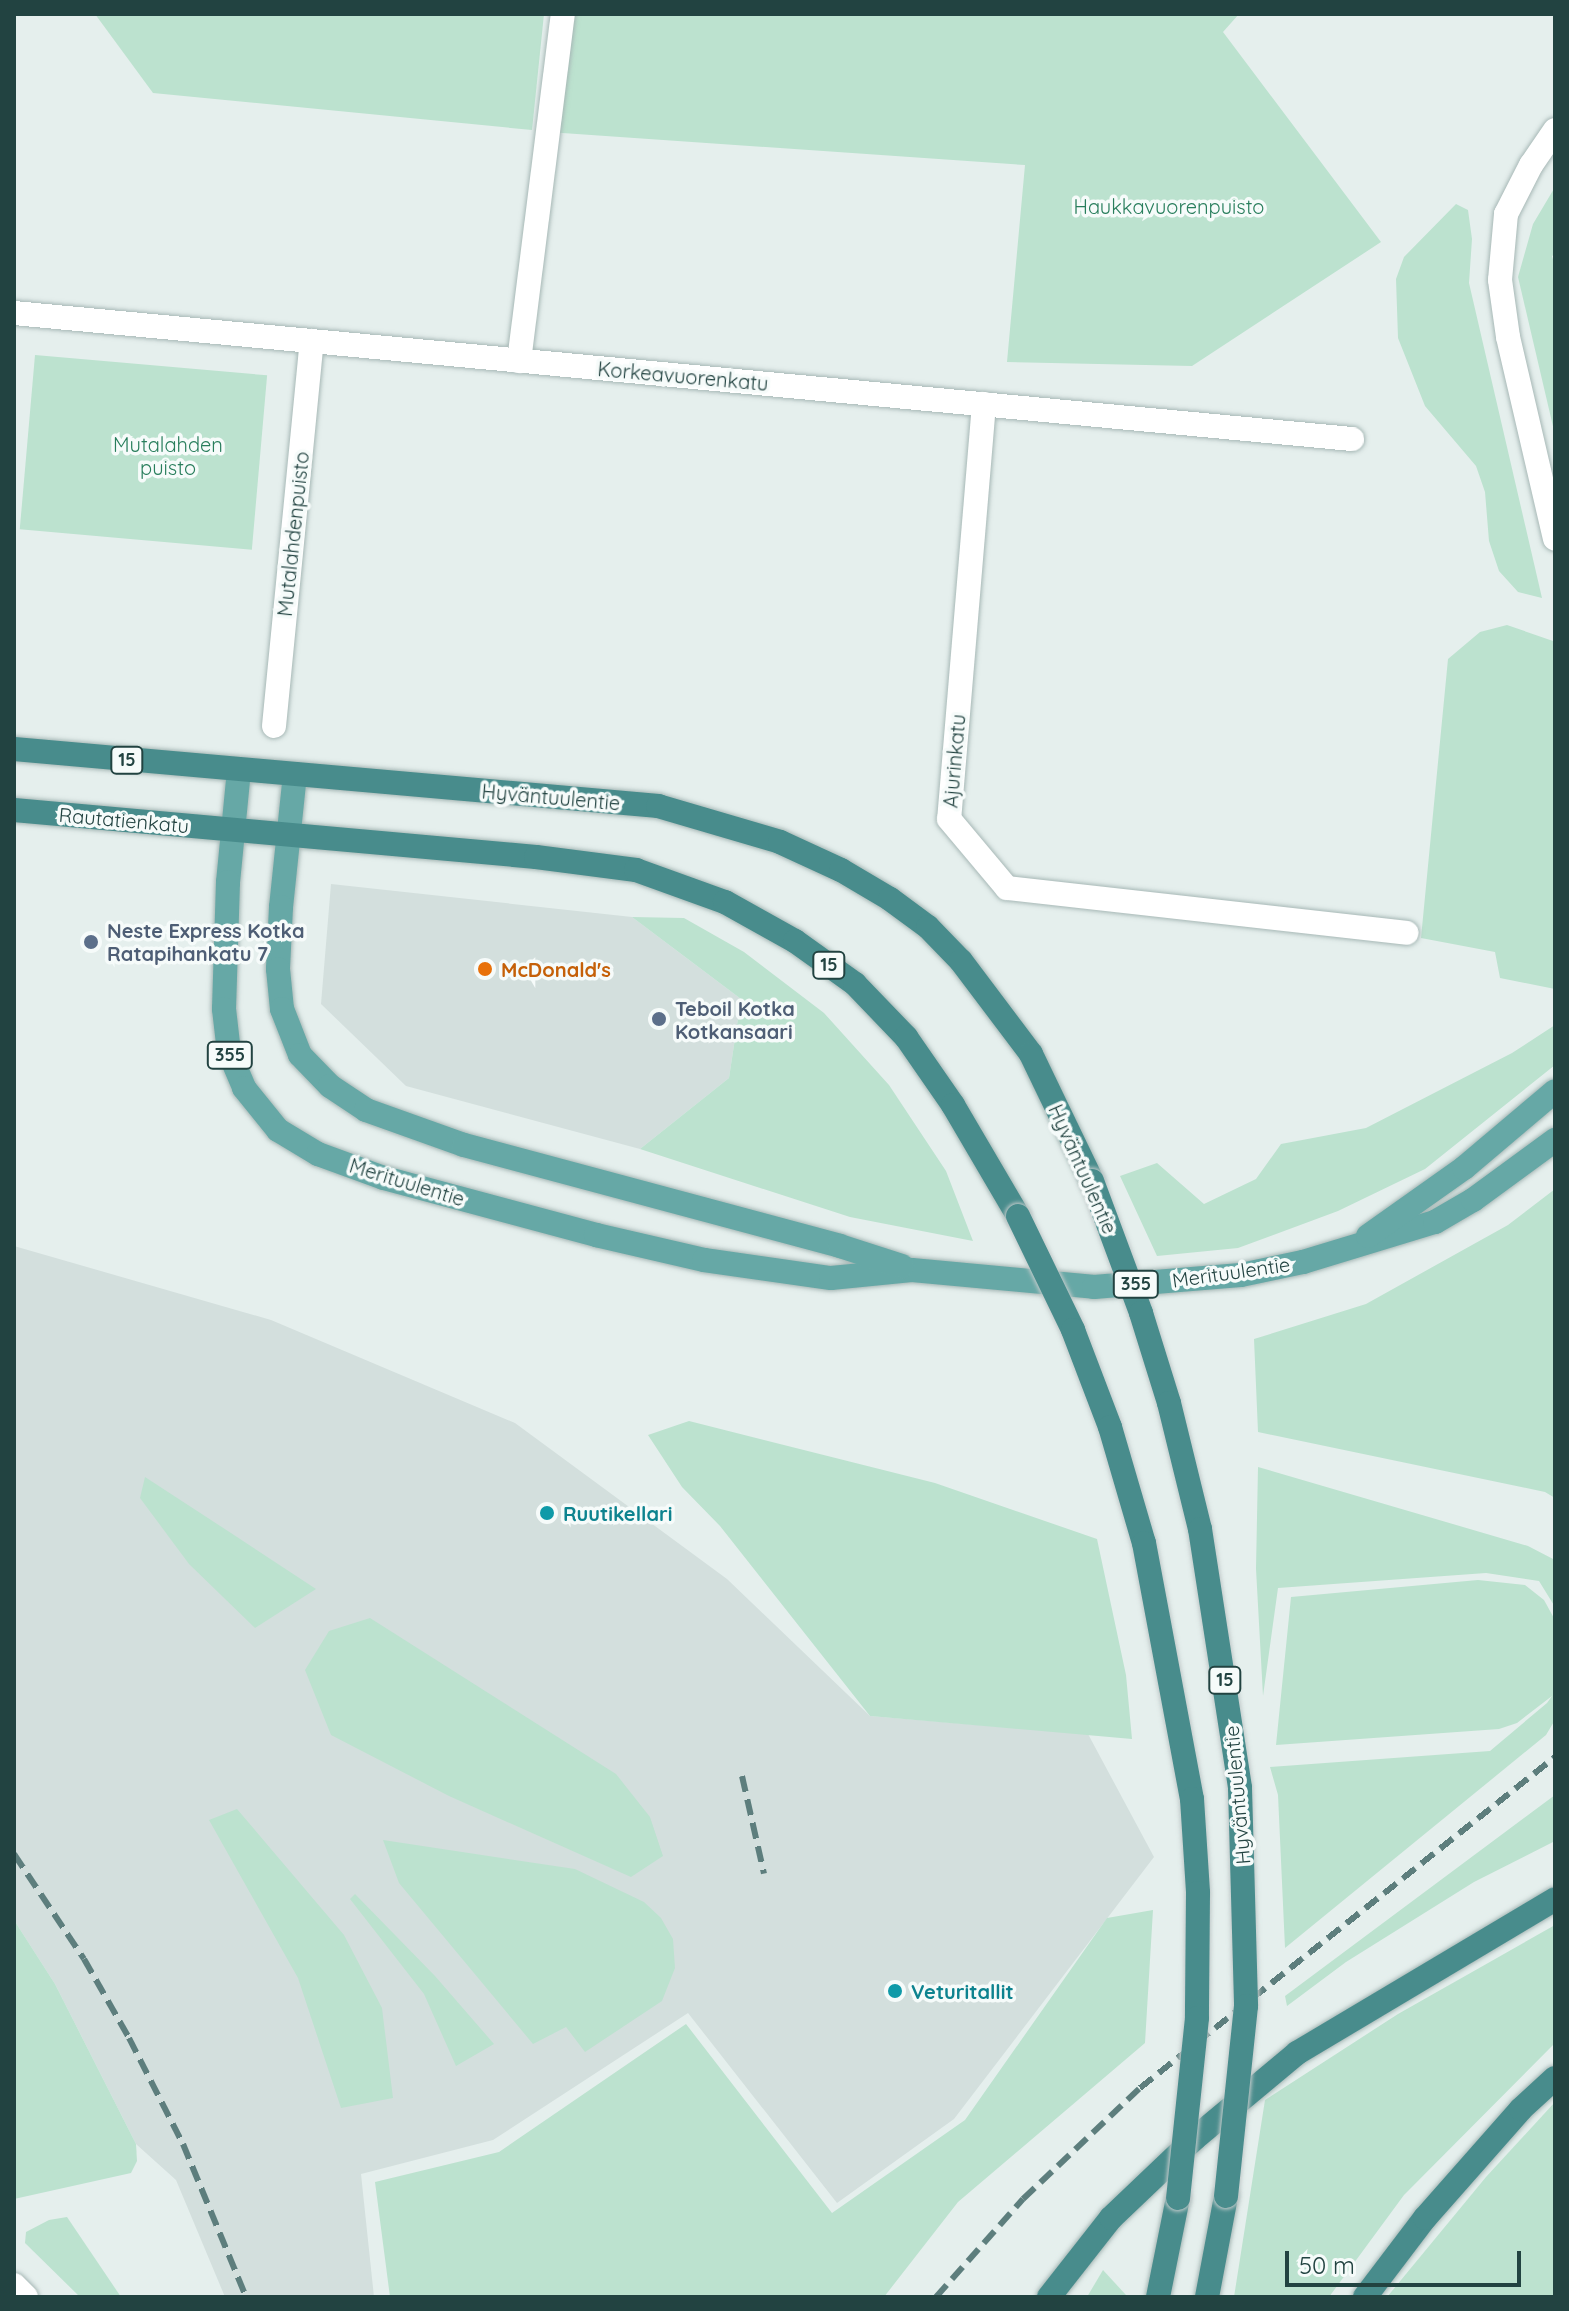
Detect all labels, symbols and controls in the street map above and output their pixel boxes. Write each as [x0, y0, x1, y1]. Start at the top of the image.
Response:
park label: Haukkavuorenpuisto [1074, 194, 1264, 218]
street label: Korkeavuorenkatu [597, 357, 769, 395]
park label: Mutalahden puisto [113, 432, 223, 479]
street label: Mutalahdenpuisto [272, 450, 314, 618]
street label: Ajurinkatu [938, 713, 970, 809]
road number: 15 [109, 746, 145, 774]
street label: Hyväntuulentie [481, 779, 621, 815]
street label: Rautatienkatu [58, 802, 190, 838]
place label: Neste Express Kotka Ratapihankatu 7 [107, 918, 304, 965]
marker: Neste Express Kotka Ratapihankatu 7 [82, 933, 100, 951]
road number: 15 [811, 951, 847, 979]
place label: McDonald's [501, 957, 611, 981]
marker: McDonald's [476, 960, 494, 978]
place label: Teboil Kotka Kotkansaari [675, 996, 795, 1043]
marker: Teboil Kotka Kotkansaari [650, 1010, 668, 1028]
road number: 355 [206, 1041, 254, 1069]
street label: Hyväntuulentie [1044, 1101, 1122, 1237]
street label: Merituulentie [347, 1153, 467, 1211]
street label: Merituulentie [1170, 1252, 1292, 1292]
road number: 355 [1112, 1270, 1160, 1298]
place label: Ruutikellari [563, 1501, 672, 1525]
marker: Ruutikellari [538, 1504, 556, 1522]
road number: 15 [1207, 1666, 1243, 1694]
street label: Hyväntuulentie [1219, 1725, 1255, 1865]
place label: Veturitallit [911, 1979, 1014, 2003]
marker: Veturitallit [886, 1982, 904, 2000]
scale bar [1289, 2235, 1525, 2285]
text: 50 m [1299, 2250, 1355, 2280]

